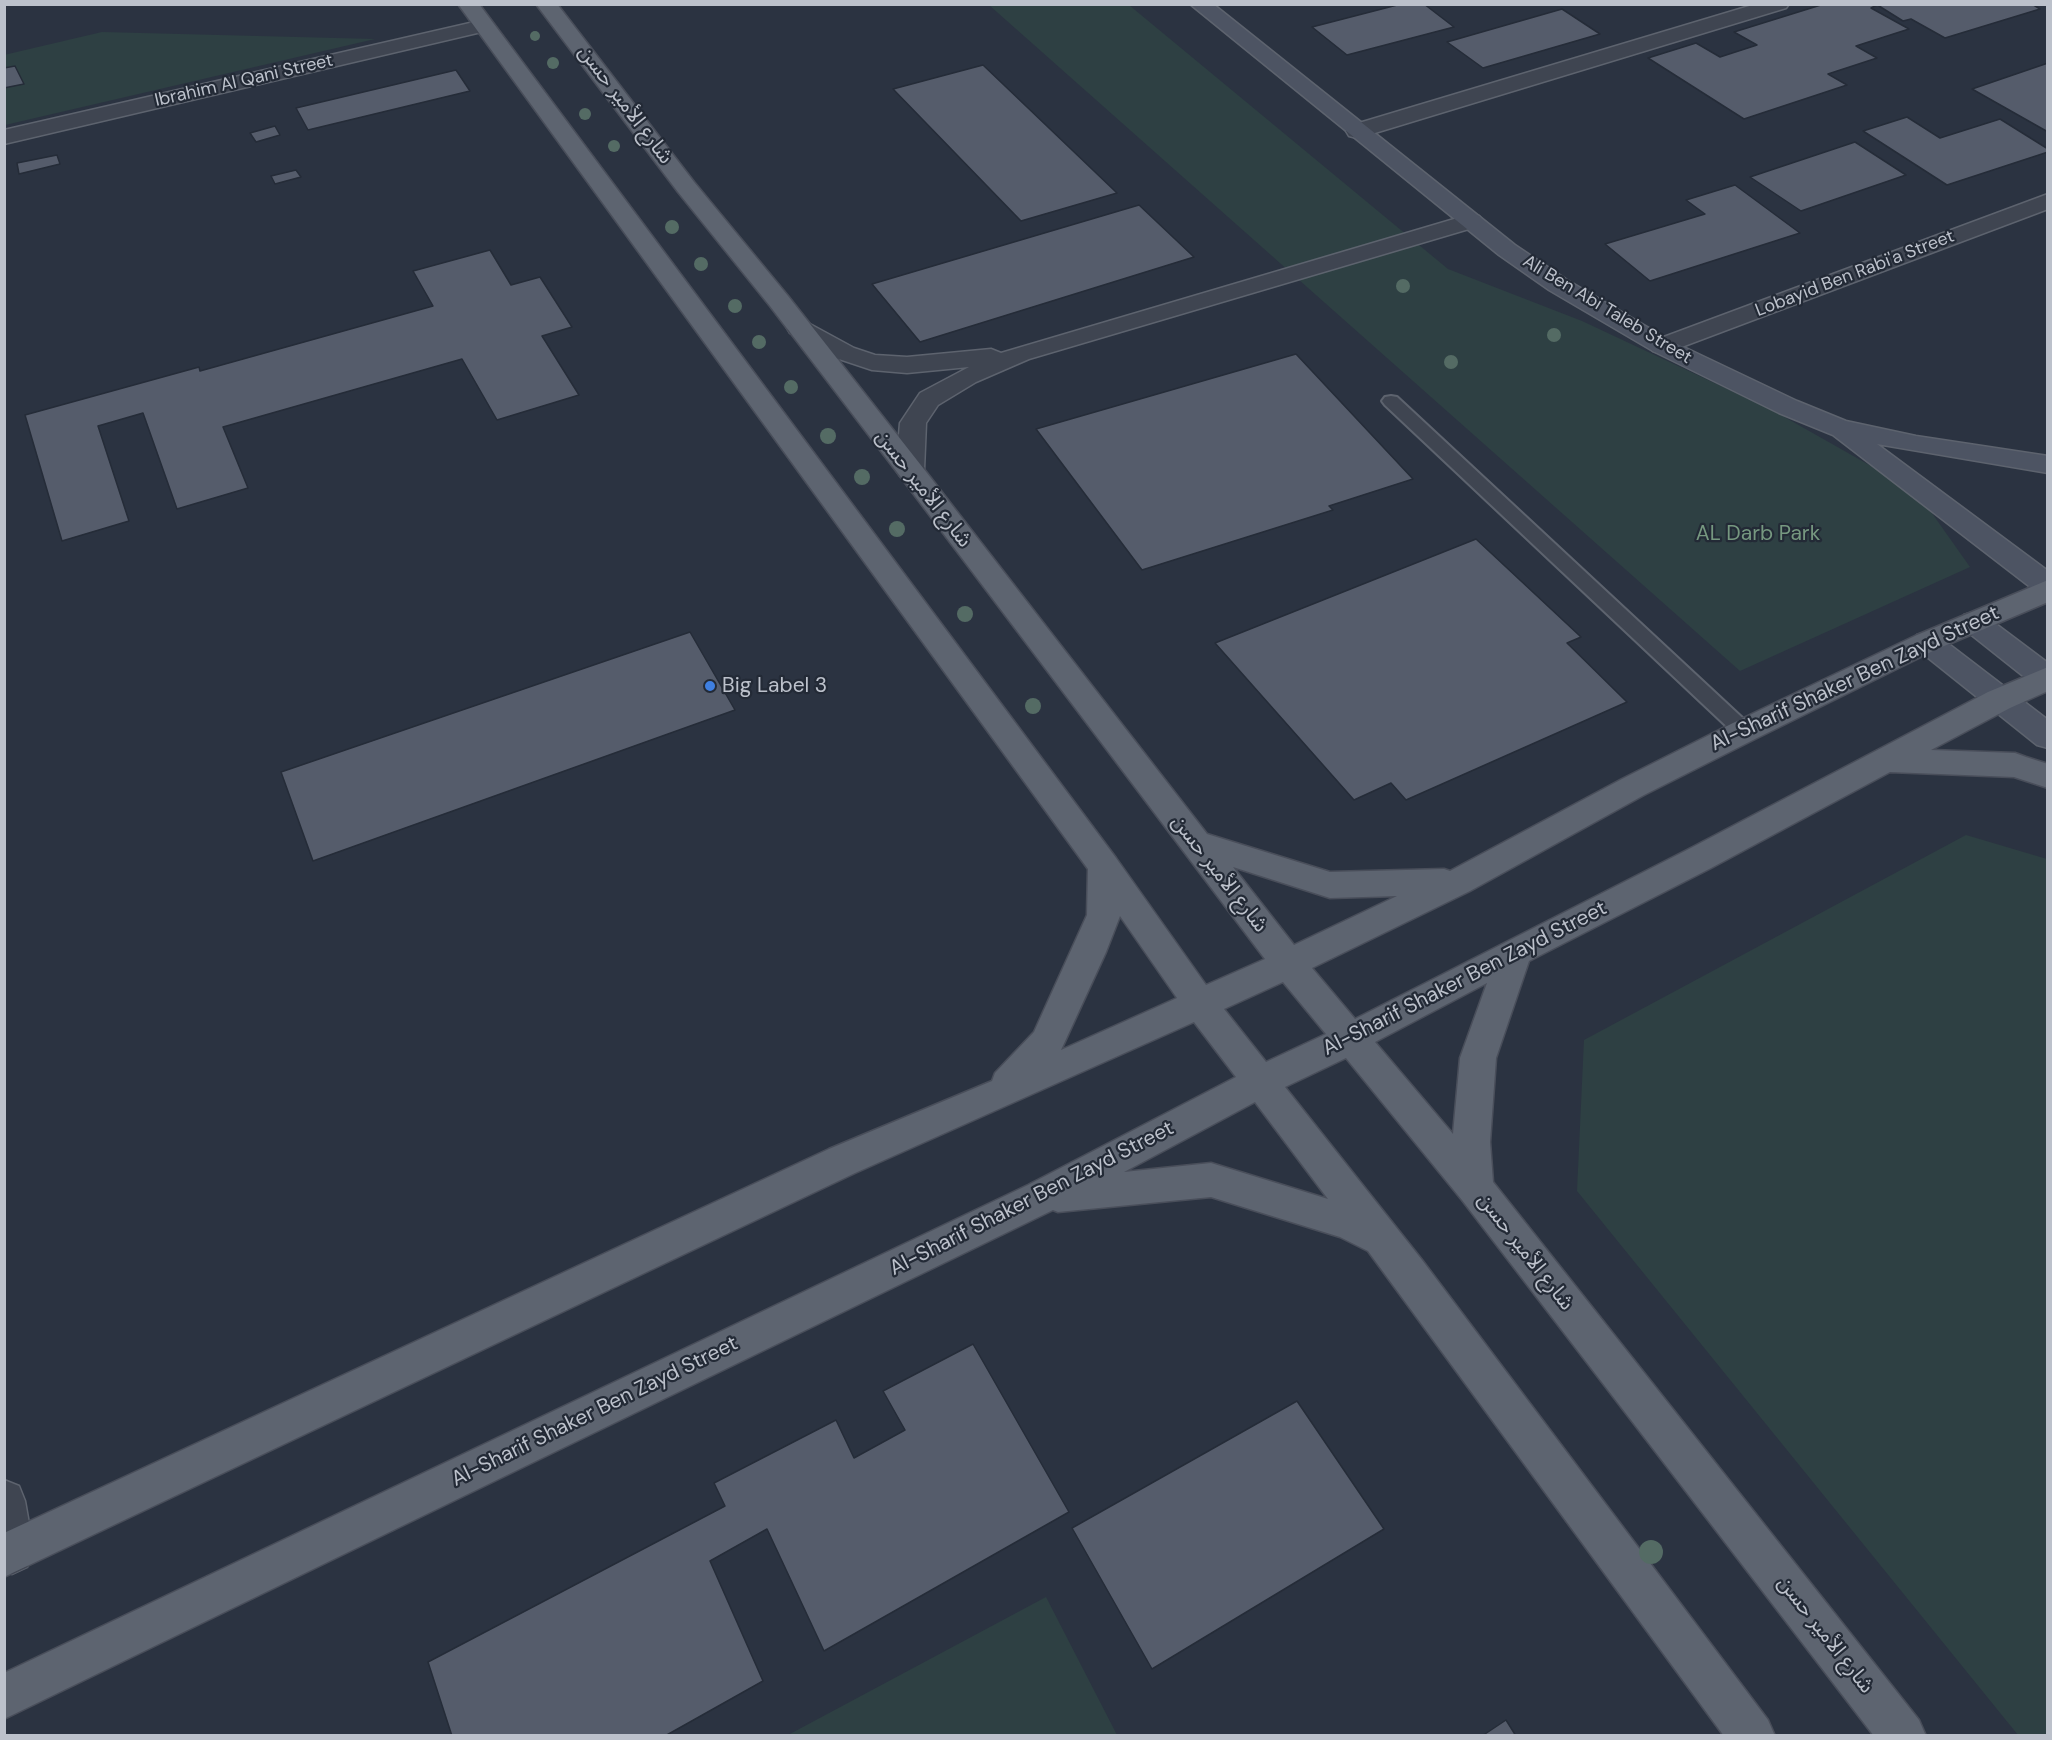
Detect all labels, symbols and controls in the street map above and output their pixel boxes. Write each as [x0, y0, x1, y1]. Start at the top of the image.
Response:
street label: شارع الأمير حسن [572, 41, 678, 169]
street label: Ibrahim Al Qani Street [153, 50, 335, 112]
street label: Lobayid Ben Rabi'a Street [1752, 226, 1958, 322]
street label: Ali Ben Abi Taleb Street [1519, 251, 1695, 369]
street label: شارع الأمير حسن [869, 425, 977, 553]
park label: AL Darb Park [1696, 521, 1820, 547]
street label: Al-Sharif Shaker Ben Zayd Street [1707, 601, 2003, 757]
place label: Big Label 3 [722, 673, 827, 699]
marker: Big Label 3 [703, 679, 717, 693]
street label: شارع الأمير حسن [1165, 810, 1273, 938]
street label: Al-Sharif Shaker Ben Zayd Street [1319, 896, 1611, 1062]
street label: Al-Sharif Shaker Ben Zayd Street [886, 1116, 1178, 1282]
street label: شارع الأمير حسن [1471, 1188, 1579, 1316]
street label: Al-Sharif Shaker Ben Zayd Street [448, 1331, 742, 1493]
street label: شارع الأمير حسن [1771, 1571, 1879, 1699]

